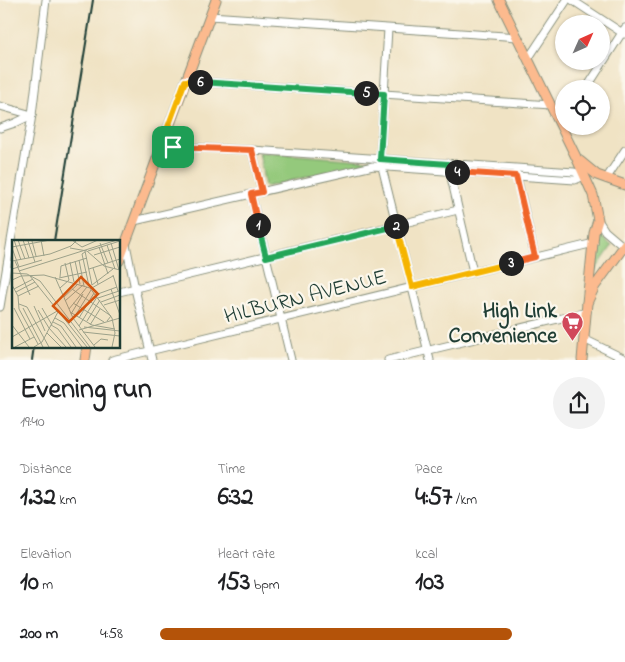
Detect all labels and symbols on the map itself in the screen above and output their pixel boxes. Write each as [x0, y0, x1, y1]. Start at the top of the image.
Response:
north arrow [555, 15, 610, 70]
pin: 6 [188, 70, 212, 94]
pin: 5 [354, 80, 378, 106]
pin [152, 126, 194, 168]
pin: 4 [444, 160, 470, 184]
pin: 1 [246, 212, 270, 238]
pin: 2 [384, 214, 408, 238]
inset map [12, 240, 120, 347]
pin: 3 [498, 250, 524, 276]
street label: HILBURN AVENUE [221, 262, 390, 334]
place label: High Link Convenience [448, 296, 558, 353]
supermarket icon: High Link Convenience [561, 310, 585, 341]

